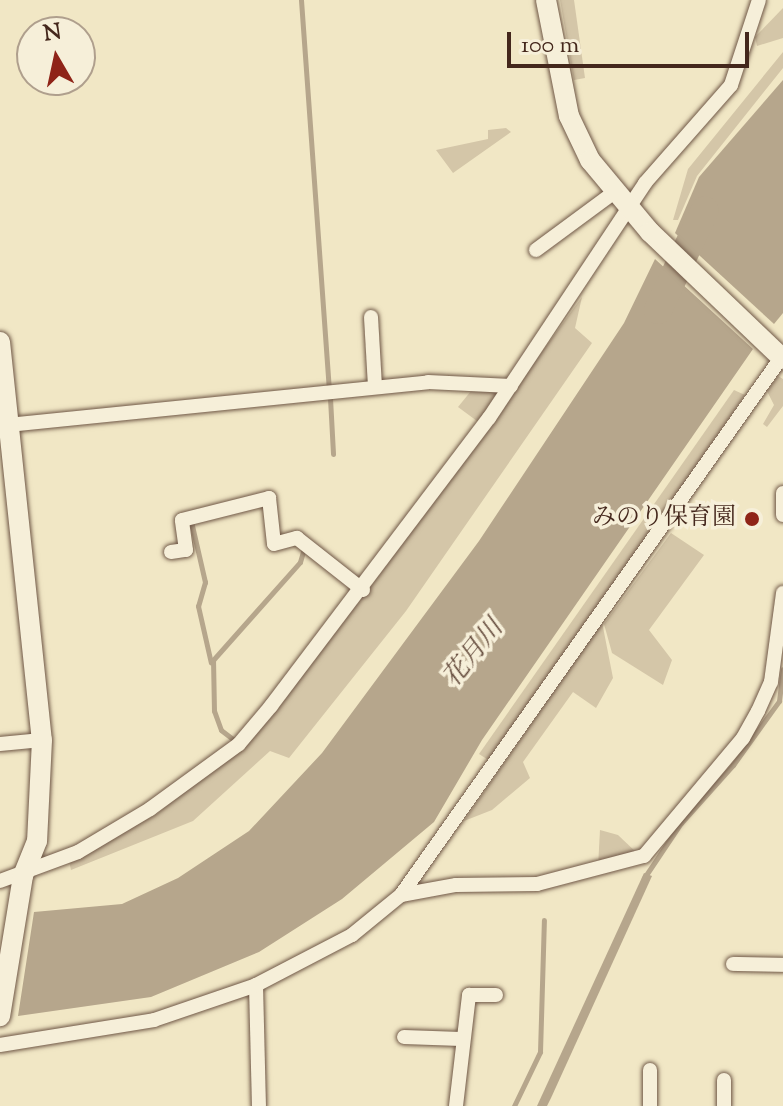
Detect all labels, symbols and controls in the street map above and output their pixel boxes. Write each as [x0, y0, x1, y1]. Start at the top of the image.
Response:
north arrow [16, 16, 96, 96]
scale bar [511, 16, 753, 66]
text: N [41, 17, 64, 51]
text: 100 m [521, 29, 579, 63]
place label: みのり保育園 [592, 505, 736, 533]
marker: みのり保育園 [743, 510, 761, 528]
water label: 花月川 [437, 614, 511, 694]

